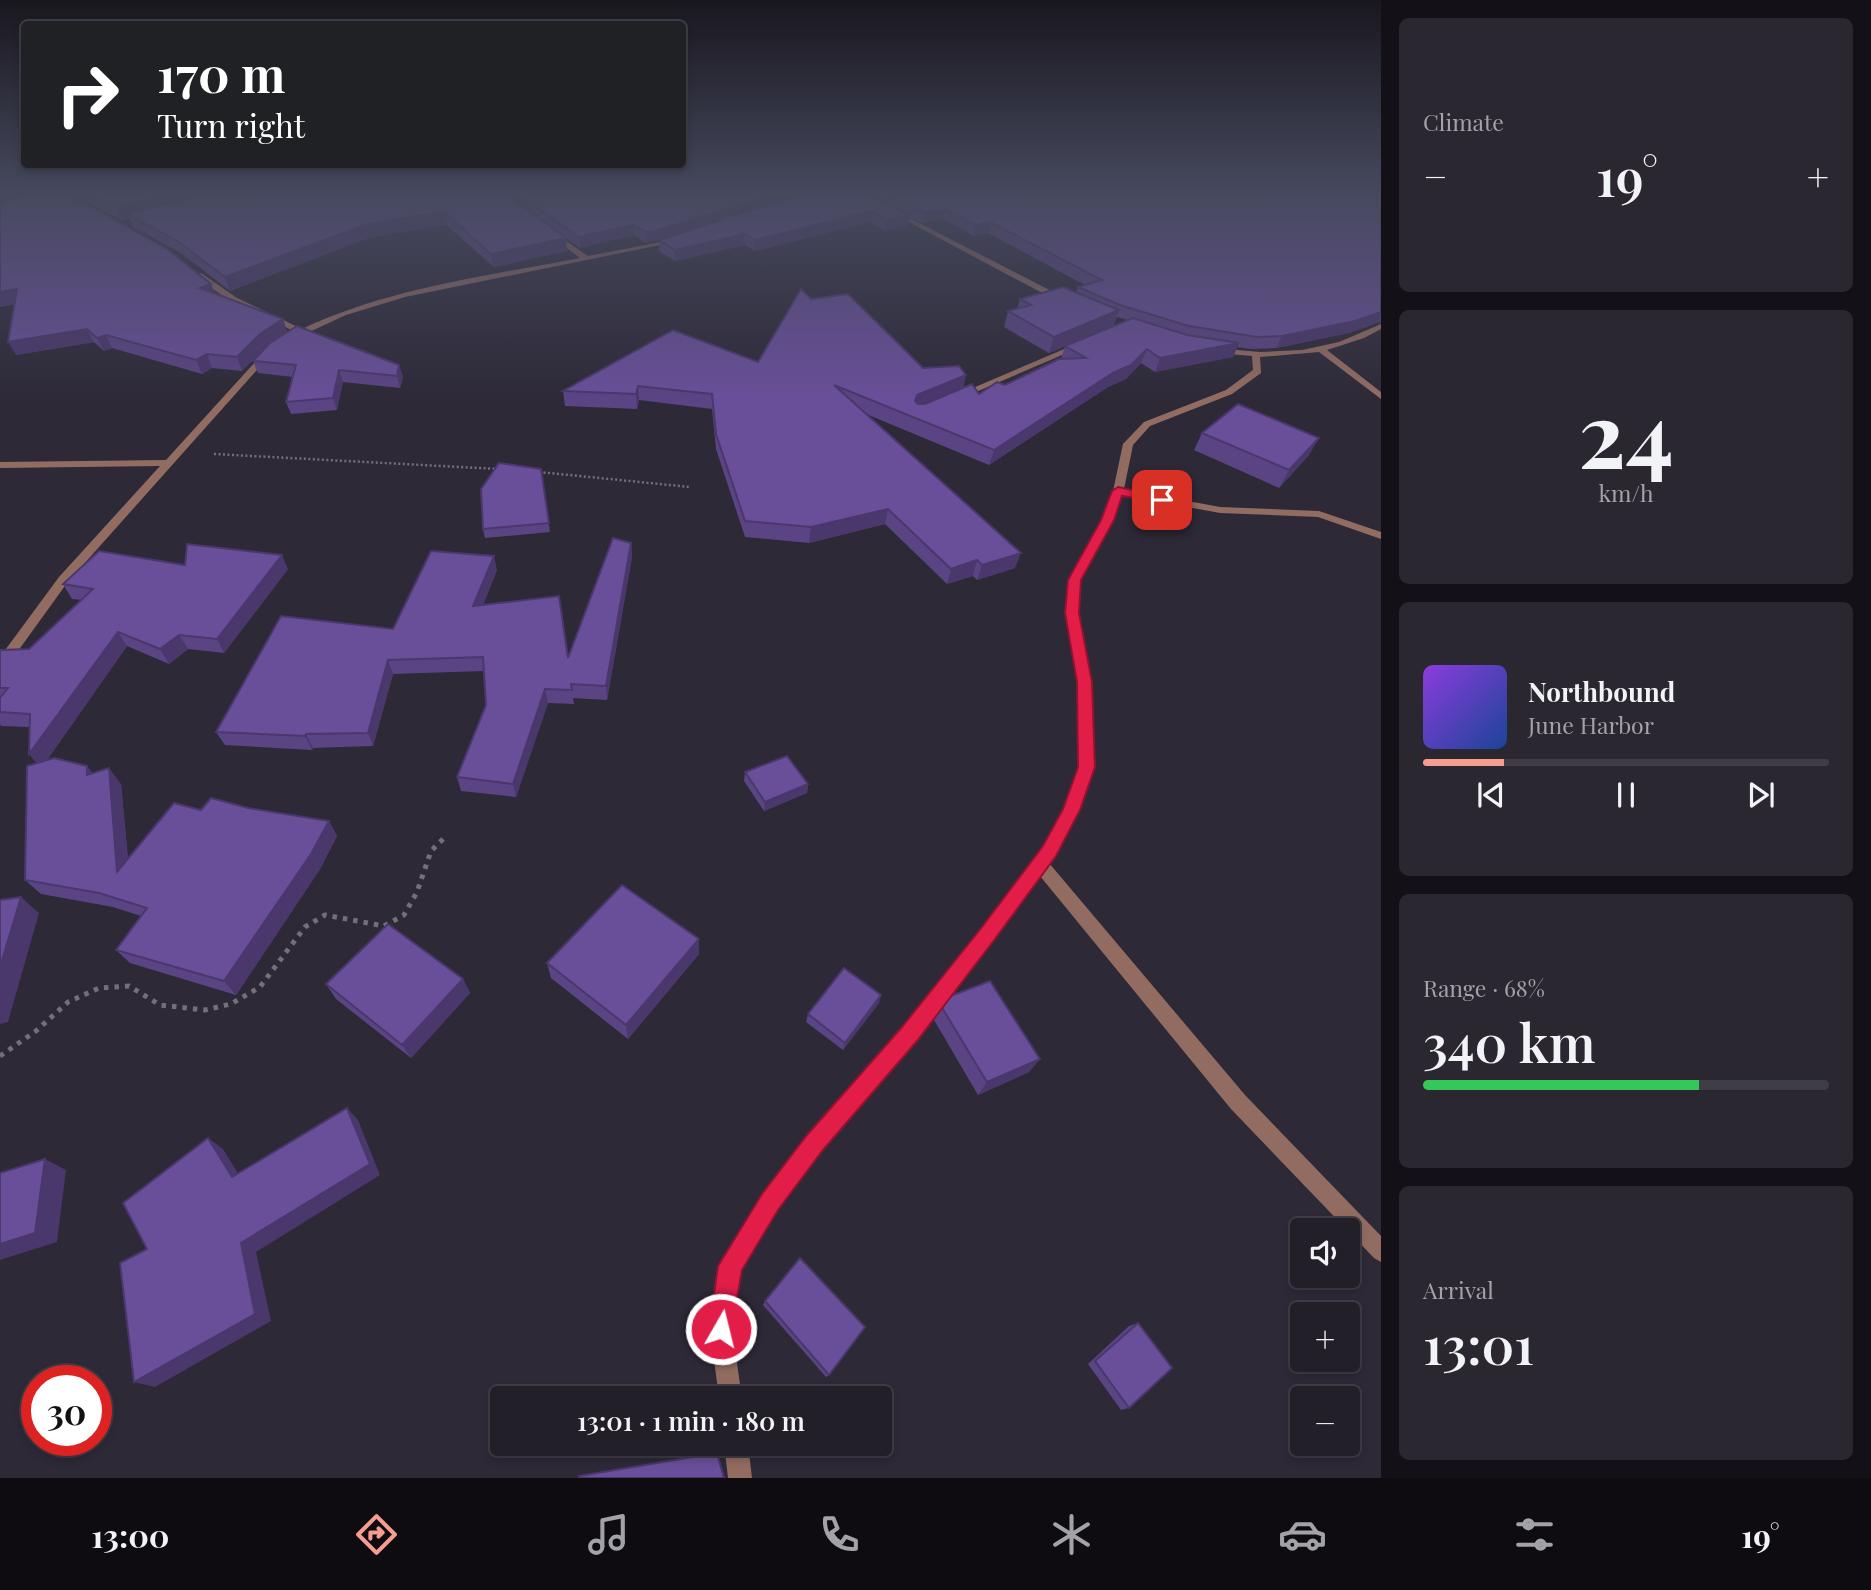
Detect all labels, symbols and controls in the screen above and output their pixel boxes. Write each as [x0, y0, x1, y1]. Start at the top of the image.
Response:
text: 170 m [157, 40, 285, 105]
icon: right [42, 49, 133, 140]
text: Turn right [157, 103, 305, 146]
text: Climate [1423, 106, 1504, 137]
text: 19° [1596, 141, 1658, 210]
text: − [1423, 150, 1448, 201]
text: + [1807, 150, 1829, 201]
text: 24 [1578, 371, 1674, 492]
pin [1132, 470, 1192, 530]
text: km/h [1598, 477, 1654, 508]
icon: arrive [1143, 481, 1181, 519]
text: Northbound [1528, 674, 1675, 709]
text: June Harbor [1528, 709, 1654, 740]
icon: previous [1472, 776, 1510, 814]
icon: pause [1607, 776, 1645, 814]
icon: next [1742, 776, 1780, 814]
text: Range · 68% [1423, 972, 1545, 1003]
text: 340 km [1423, 1007, 1595, 1076]
map controls [1290, 1218, 1360, 1456]
button: sound [1290, 1218, 1360, 1288]
text: Arrival [1423, 1274, 1494, 1305]
position arrow [684, 1292, 758, 1366]
button: + [1290, 1302, 1360, 1372]
text: 13:01 [1423, 1309, 1534, 1378]
speed limit sign: 30 [21, 1365, 112, 1456]
button: − [1290, 1386, 1360, 1456]
text: 13:01 · 1 min · 180 m [577, 1403, 805, 1438]
icon: directions [352, 1510, 401, 1559]
icon: music [584, 1510, 633, 1559]
icon: phone [815, 1510, 864, 1559]
icon: climate [1047, 1510, 1096, 1559]
icon: car [1278, 1510, 1327, 1559]
icon: filters [1510, 1510, 1559, 1559]
text: 13:00 [91, 1513, 169, 1556]
text: 19° [1741, 1513, 1780, 1556]

